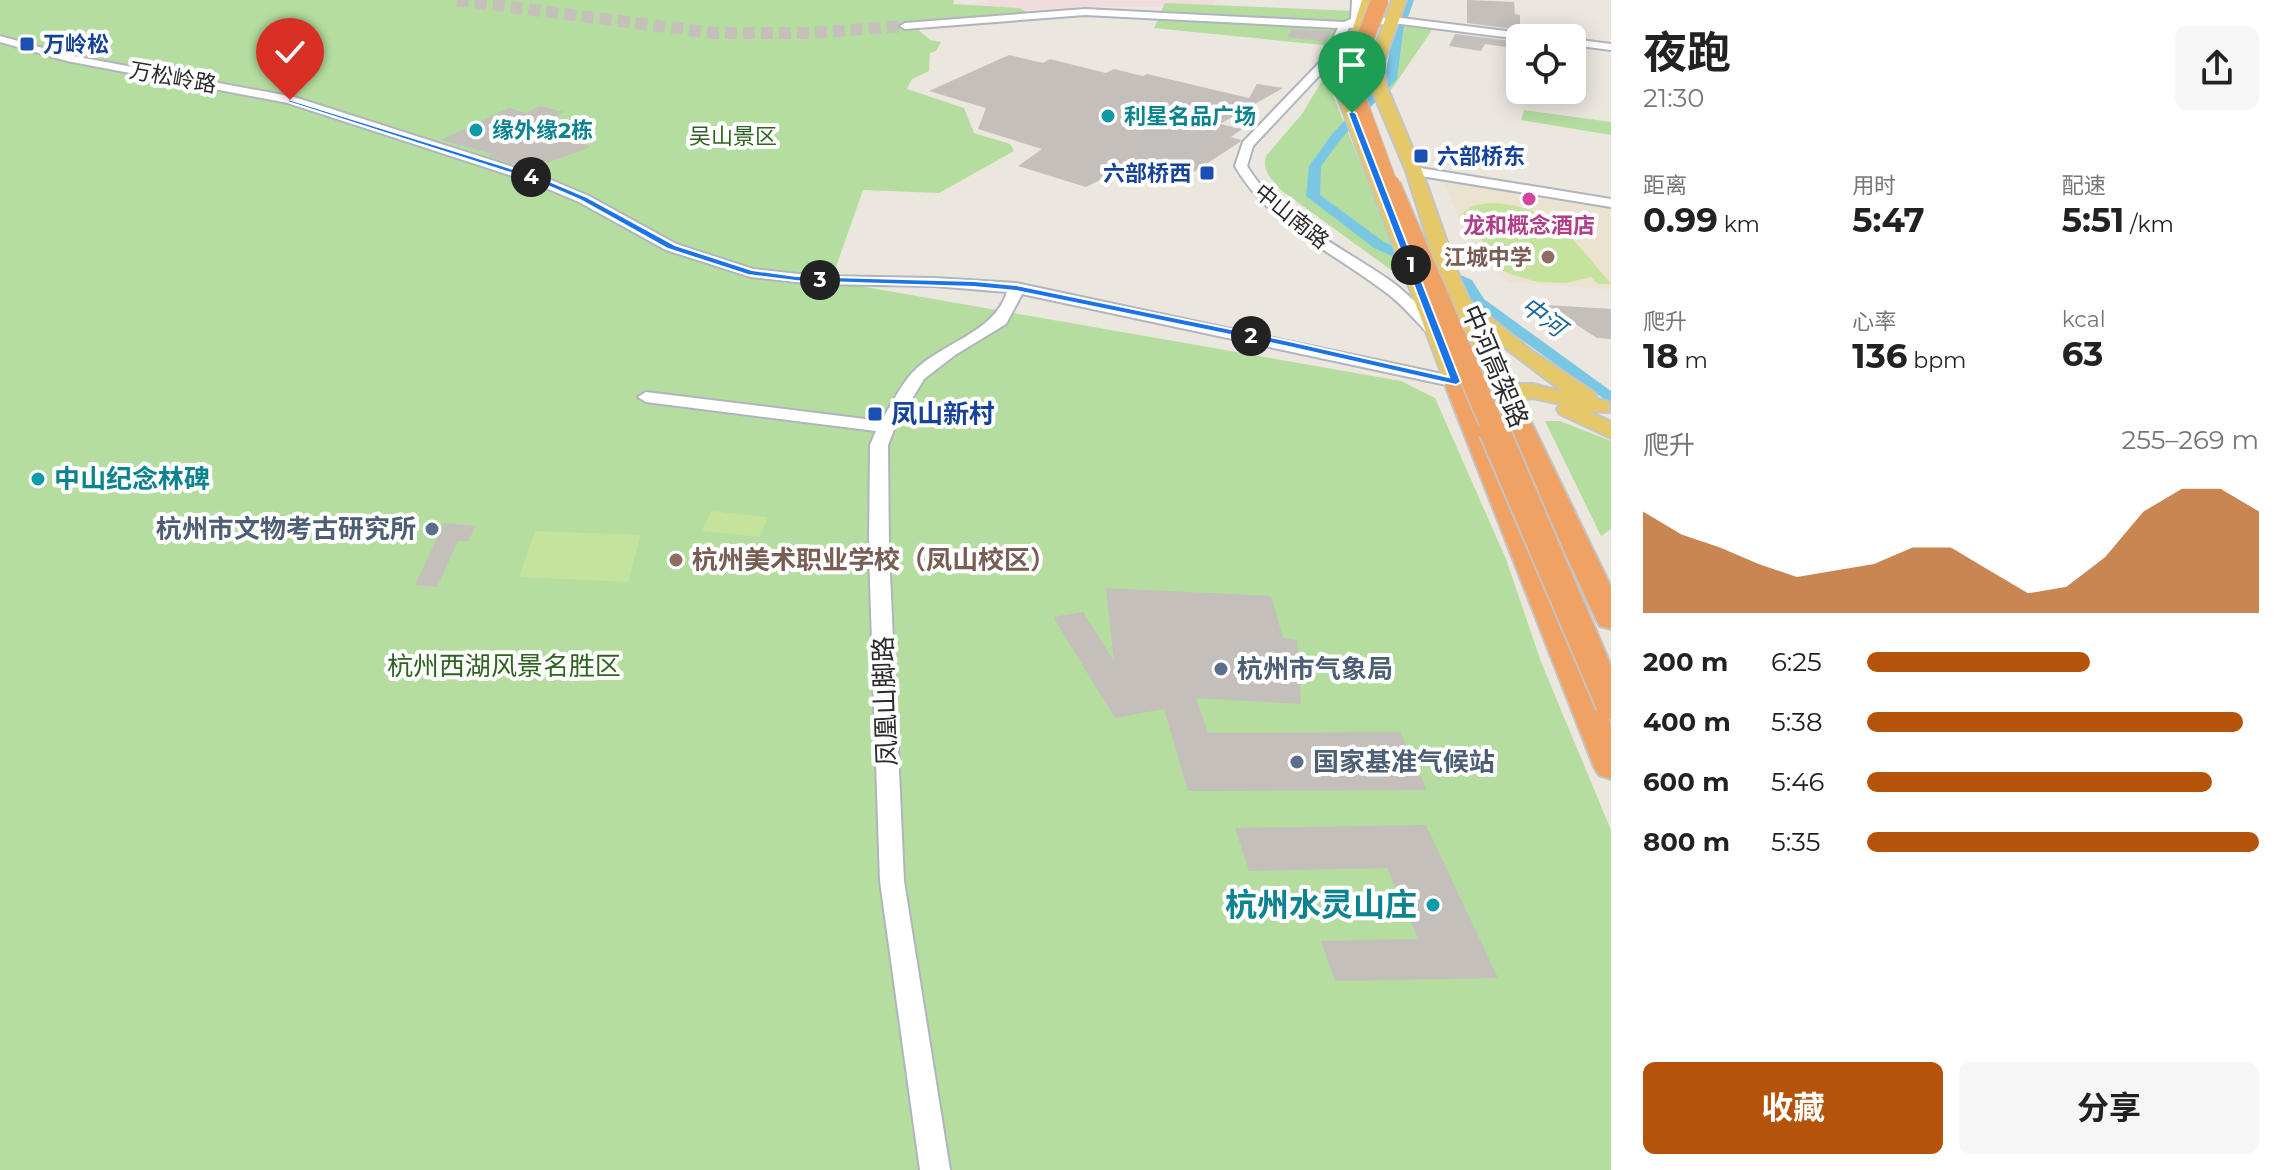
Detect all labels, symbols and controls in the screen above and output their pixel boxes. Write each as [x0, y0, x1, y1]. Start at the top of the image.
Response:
pin [256, 18, 324, 100]
map controls [1506, 24, 1586, 104]
button: locate [1506, 24, 1586, 104]
text: 夜跑 [1643, 25, 1731, 79]
button: share [2175, 26, 2259, 110]
icon: check [268, 30, 312, 74]
place label: 万岭松 [43, 31, 109, 58]
pin [1318, 31, 1386, 113]
marker: 万岭松 [18, 35, 36, 53]
icon: arrive [1330, 43, 1374, 87]
street label: 万松岭路 [127, 57, 219, 98]
text: 21:30 [1643, 82, 1705, 114]
place label: 利星名品广场 [1124, 103, 1256, 130]
marker: 利星名品广场 [1099, 107, 1117, 125]
place label: 缘外缘2栋 [492, 117, 593, 144]
marker: 缘外缘2栋 [467, 121, 485, 139]
park label: 吴山景区 [689, 123, 777, 150]
place label: 六部桥东 [1437, 143, 1525, 170]
marker: 六部桥东 [1412, 147, 1430, 165]
pin: 4 [511, 157, 551, 197]
place label: 六部桥西 [1103, 160, 1191, 187]
text: 4 [523, 163, 539, 190]
marker: 六部桥西 [1198, 164, 1216, 182]
text: 距离 [1643, 172, 1687, 199]
text: 用时 [1852, 172, 1896, 199]
text: 配速 [2062, 172, 2106, 199]
street label: 中山南路 [1249, 178, 1334, 255]
marker: 龙和概念酒店 [1520, 190, 1538, 208]
text: 0.99 [1643, 199, 1718, 241]
text: 5:47 [1852, 199, 1925, 241]
text: 5:51 [2062, 199, 2124, 241]
text: km [1718, 211, 1760, 238]
text: /km [2124, 211, 2174, 238]
place label: 龙和概念酒店 [1463, 212, 1595, 239]
place label: 江城中学 [1444, 244, 1532, 271]
pin: 1 [1391, 245, 1431, 285]
marker: 江城中学 [1539, 248, 1557, 266]
text: 1 [1407, 251, 1415, 278]
pin: 3 [800, 260, 840, 300]
text: 3 [813, 266, 827, 293]
water label: 中河 [1515, 291, 1574, 345]
street label: 中河高架路 [1455, 300, 1535, 432]
text: kcal [2062, 306, 2106, 333]
text: 爬升 [1643, 308, 1687, 335]
text: 心率 [1852, 308, 1896, 335]
pin: 2 [1231, 316, 1271, 356]
text: 2 [1245, 322, 1257, 349]
text: 63 [2062, 333, 2103, 375]
text: 18 [1643, 335, 1679, 377]
text: 136 [1852, 335, 1907, 377]
text: m [1679, 347, 1708, 374]
text: bpm [1907, 347, 1966, 374]
place label: 凤山新村 [891, 398, 995, 430]
marker: 凤山新村 [866, 405, 884, 423]
text: 255–269 m [2121, 424, 2259, 456]
text: 爬升 [1643, 429, 1695, 461]
place label: 中山纪念林碑 [54, 463, 210, 495]
marker: 中山纪念林碑 [29, 470, 47, 488]
place label: 杭州市文物考古研究所 [156, 513, 416, 545]
marker: 杭州市文物考古研究所 [423, 520, 441, 538]
place label: 杭州美术职业学校（凤山校区） [692, 544, 1056, 576]
marker: 杭州美术职业学校（凤山校区） [667, 551, 685, 569]
street label: 凤凰山脚路 [867, 635, 903, 767]
text: 200 m [1643, 646, 1728, 678]
text: 6:25 [1771, 646, 1822, 678]
park label: 杭州西湖风景名胜区 [387, 650, 621, 682]
place label: 杭州市气象局 [1237, 653, 1393, 685]
marker: 杭州市气象局 [1212, 660, 1230, 678]
text: 400 m [1643, 706, 1731, 738]
text: 5:38 [1771, 706, 1822, 738]
place label: 国家基准气候站 [1313, 746, 1495, 778]
marker: 国家基准气候站 [1288, 753, 1306, 771]
text: 600 m [1643, 766, 1730, 798]
text: 5:46 [1771, 766, 1824, 798]
text: 800 m [1643, 826, 1730, 858]
text: 5:35 [1771, 826, 1820, 858]
place label: 杭州水灵山庄 [1225, 885, 1417, 924]
marker: 杭州水灵山庄 [1424, 896, 1442, 914]
button: 收藏 [1643, 1062, 1943, 1154]
button: 分享 [1959, 1062, 2259, 1154]

